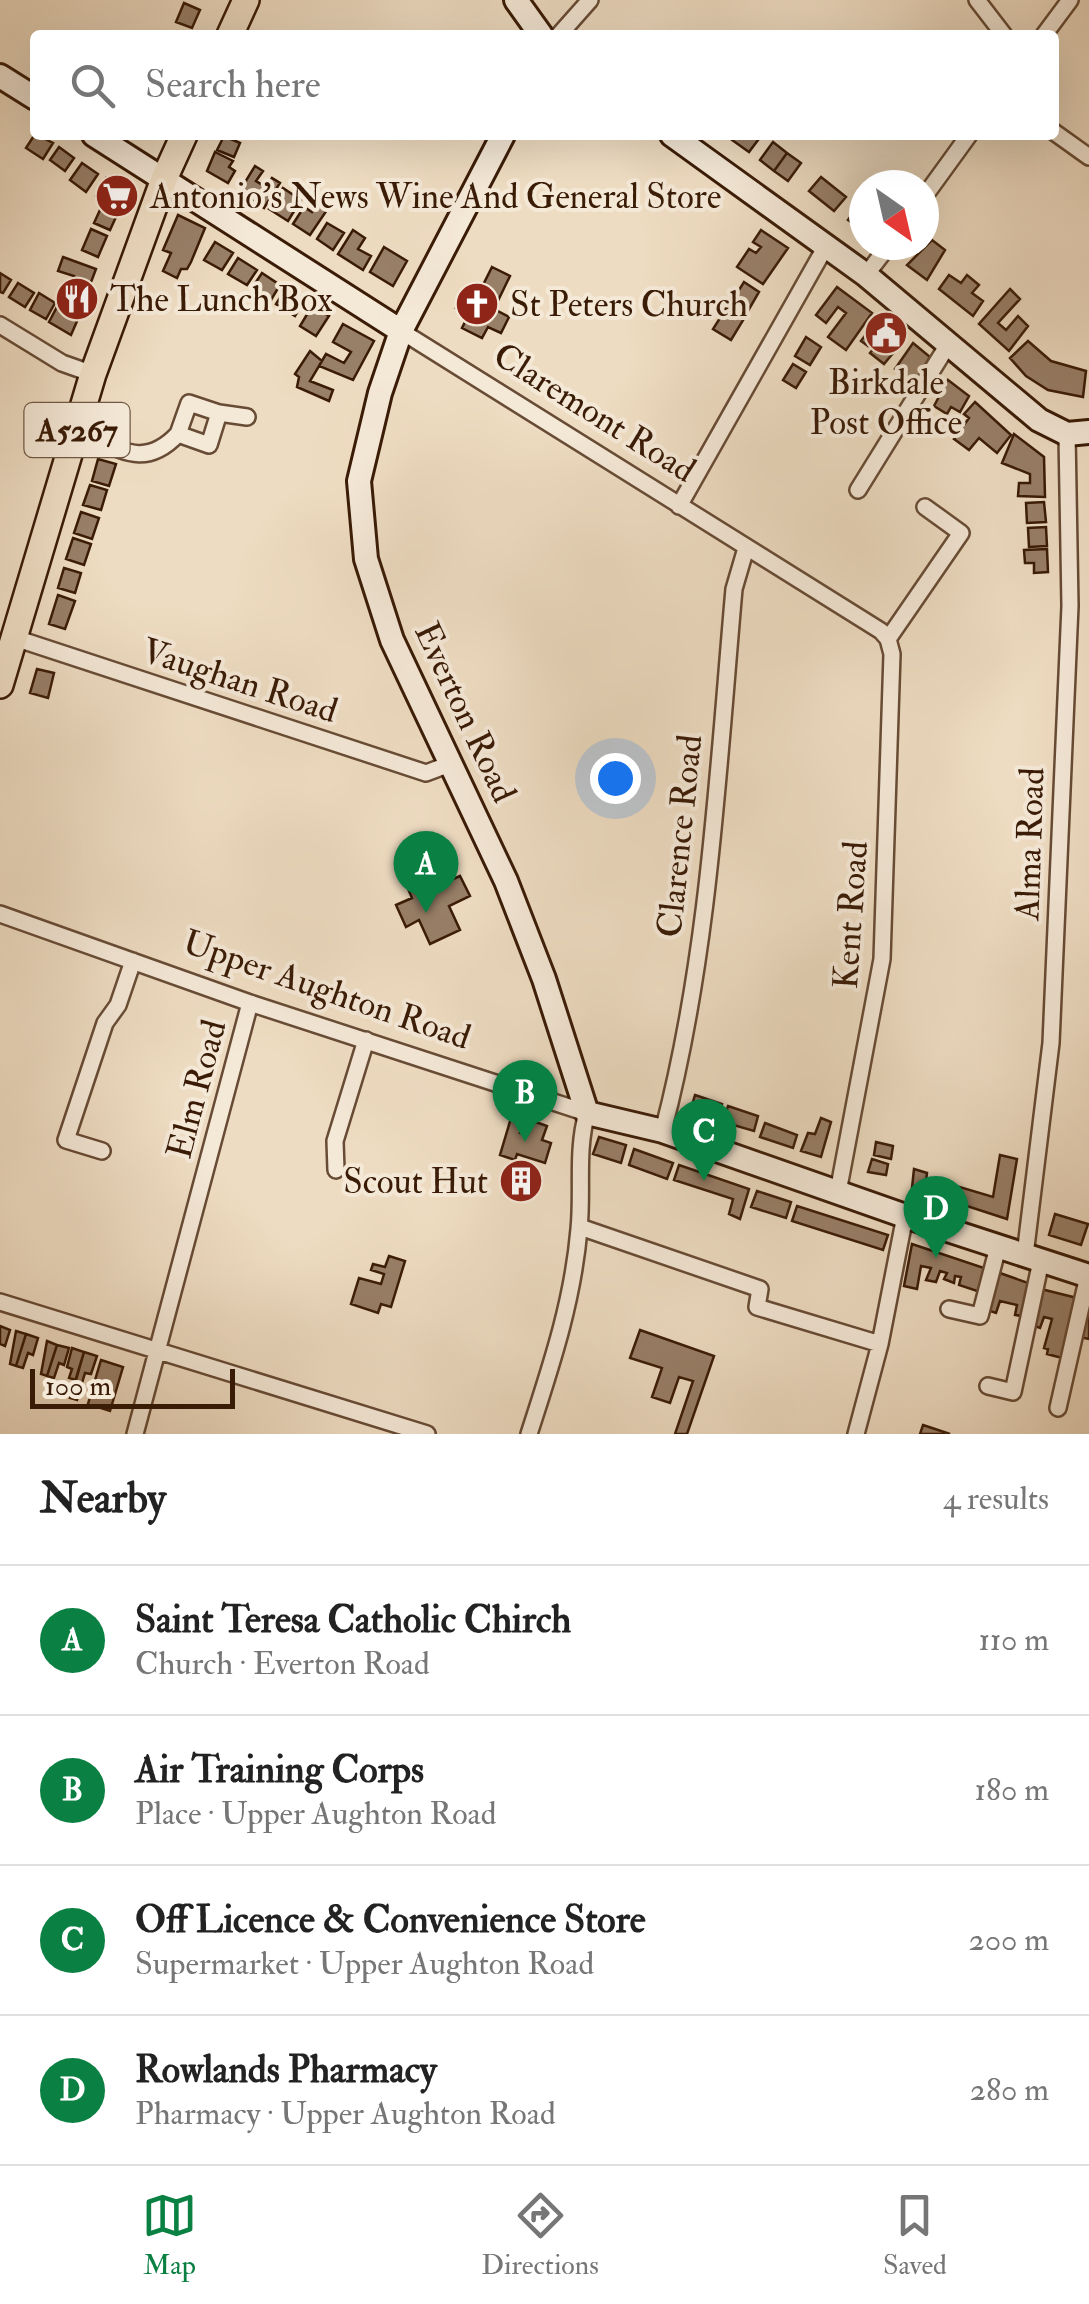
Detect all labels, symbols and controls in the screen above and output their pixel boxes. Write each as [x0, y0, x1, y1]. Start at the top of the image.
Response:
search box [30, 30, 1059, 140]
icon: search [65, 58, 120, 113]
text: Search here [145, 61, 321, 109]
north arrow [849, 170, 939, 260]
supermarket icon: Antonio's News Wine And General Store [94, 173, 140, 219]
place label: Antonio's News Wine And General Store [149, 175, 721, 219]
restaurant icon: The Lunch Box [54, 276, 100, 322]
place label: The Lunch Box [110, 278, 333, 322]
church icon: St Peters Church [454, 281, 500, 327]
place label: St Peters Church [510, 283, 748, 327]
public building icon: Birkdale Post Office [863, 310, 909, 356]
street label: Claremont Road [485, 333, 704, 492]
place label: Birkdale Post Office [810, 361, 962, 445]
road number: A5267 [24, 403, 130, 457]
street label: Everton Road [404, 615, 526, 809]
street label: Vaughan Road [136, 629, 343, 733]
street label: Clarence Road [647, 732, 713, 940]
your location [590, 753, 641, 804]
street label: Alma Road [1005, 767, 1055, 922]
pin: A [394, 830, 458, 913]
street label: Kent Road [824, 840, 878, 991]
street label: Upper Aughton Road [177, 920, 476, 1060]
street label: Elm Road [157, 1015, 237, 1163]
pin: B [492, 1060, 558, 1142]
pin: C [672, 1098, 736, 1181]
building icon: Scout Hut [498, 1158, 544, 1204]
place label: Scout Hut [343, 1160, 488, 1204]
pin: D [904, 1176, 968, 1258]
scale bar [30, 1364, 235, 1408]
text: 100 m [45, 1369, 111, 1404]
text: Nearby [40, 1473, 166, 1525]
text: 4 results [943, 1479, 1049, 1519]
text: Saint Teresa Catholic Chirch [135, 1596, 571, 1644]
text: A [62, 1620, 83, 1660]
text: 110 m [978, 1620, 1049, 1660]
text: Church · Everton Road [135, 1644, 430, 1684]
text: Air Training Corps [135, 1746, 424, 1794]
text: B [62, 1770, 83, 1810]
text: 180 m [975, 1770, 1049, 1810]
text: Place · Upper Aughton Road [135, 1794, 496, 1834]
text: Off Licence & Convenience Store [135, 1896, 646, 1944]
text: C [61, 1920, 84, 1960]
text: 200 m [968, 1920, 1049, 1960]
text: Supermarket · Upper Aughton Road [135, 1944, 594, 1984]
text: Rowlands Pharmacy [135, 2046, 437, 2094]
text: D [59, 2070, 86, 2110]
text: 280 m [970, 2070, 1049, 2110]
text: Pharmacy · Upper Aughton Road [135, 2094, 556, 2134]
tab: Map [142, 2188, 197, 2283]
tab: Directions [481, 2188, 599, 2283]
tab: Saved [883, 2188, 947, 2283]

